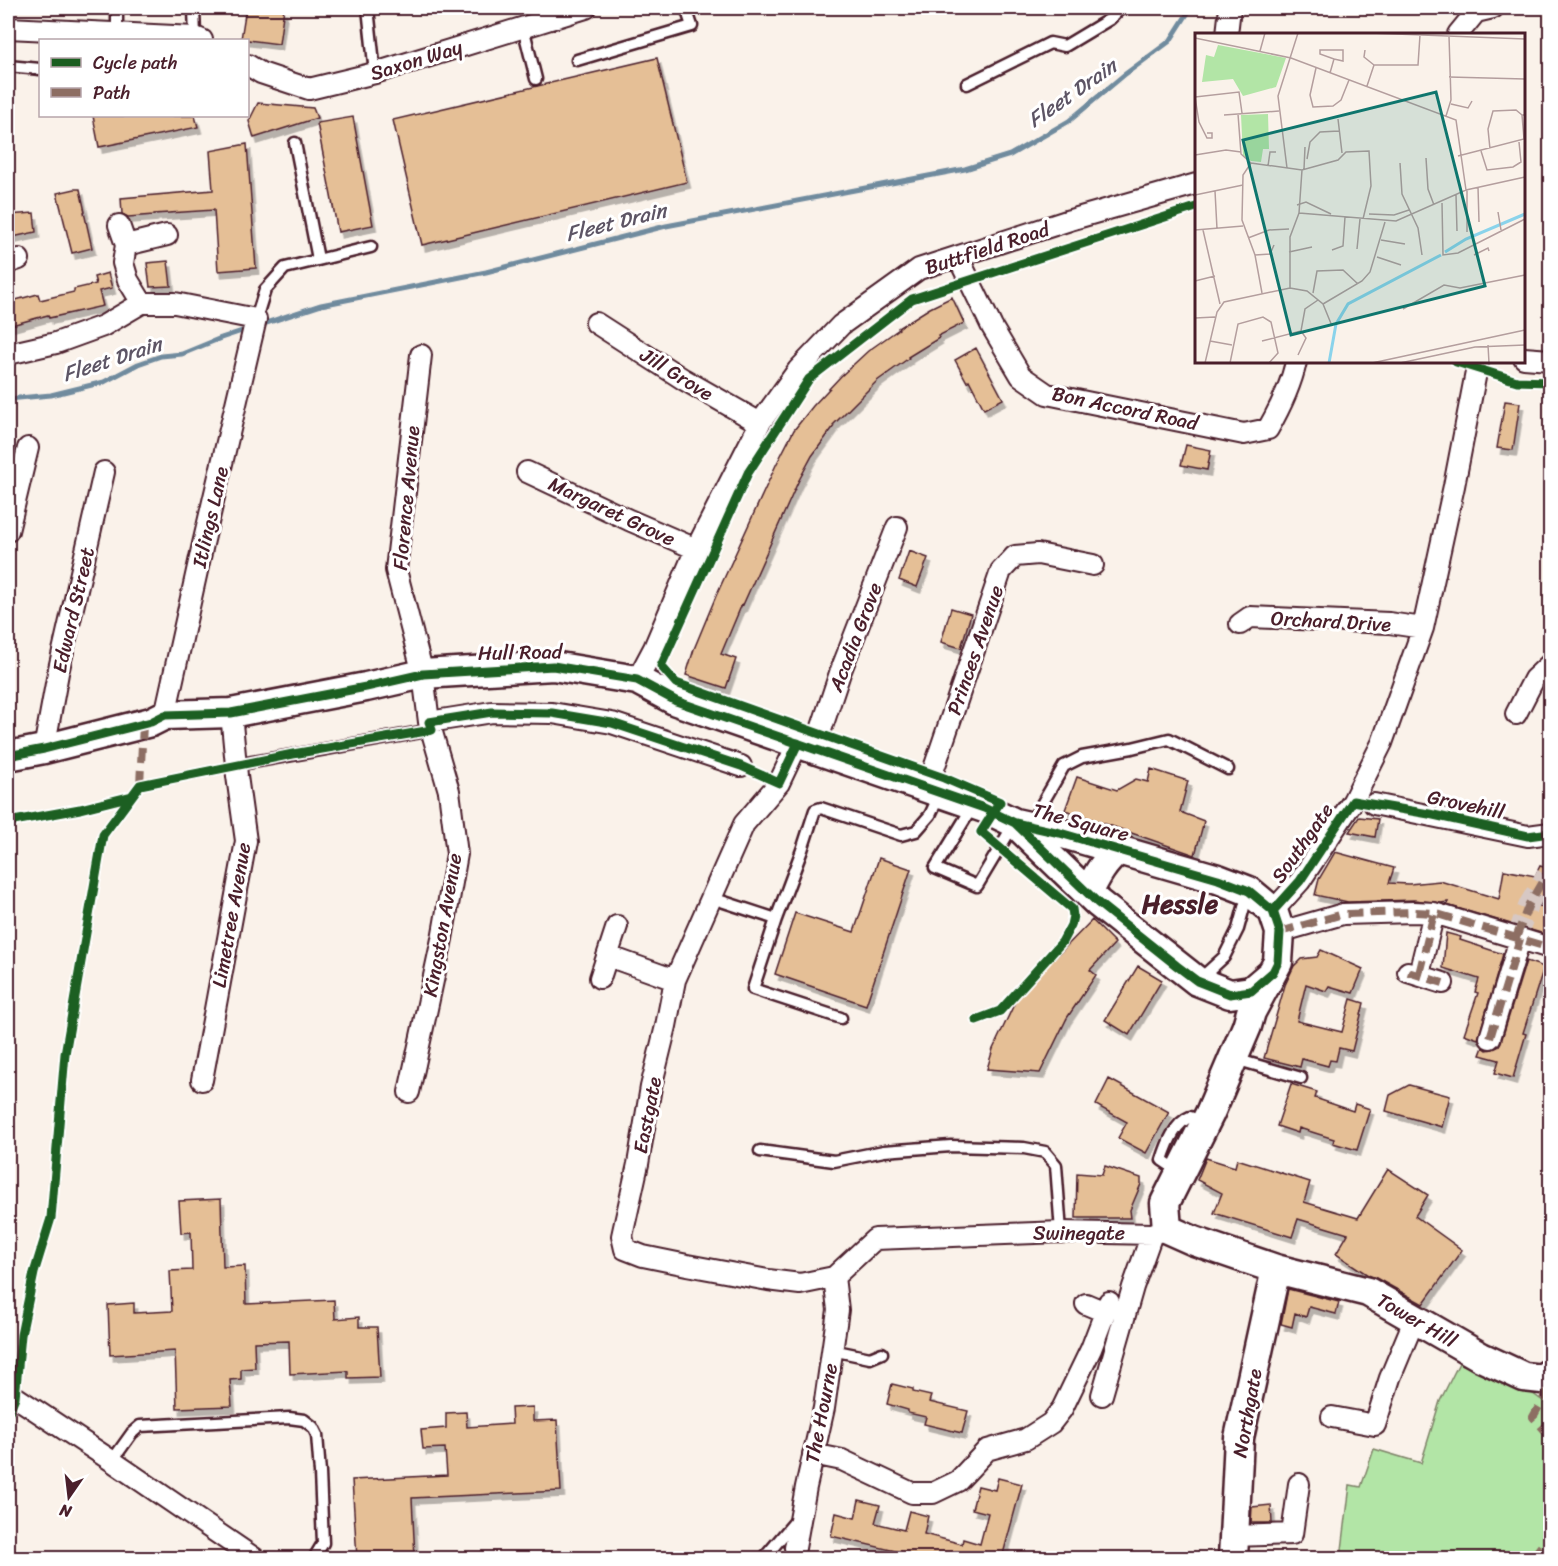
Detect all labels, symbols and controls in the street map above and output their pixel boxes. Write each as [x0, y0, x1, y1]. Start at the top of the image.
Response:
street label: Saxon Way [366, 30, 467, 91]
inset map [1195, 33, 1525, 363]
legend [39, 39, 249, 117]
text: Cycle path [93, 47, 177, 79]
water label: Fleet Drain [1019, 47, 1127, 138]
text: Path [93, 77, 130, 109]
water label: Fleet Drain [562, 191, 673, 253]
street label: Buttfield Road [920, 211, 1055, 285]
water label: Fleet Drain [57, 324, 169, 393]
street label: Jill Grove [632, 338, 721, 411]
street label: Bon Accord Road [1049, 376, 1203, 441]
street label: Florence Avenue [383, 424, 430, 572]
street label: Itlings Lane [182, 463, 239, 572]
street label: Margaret Grove [542, 467, 681, 556]
street label: Edward Street [42, 543, 105, 677]
street label: Acadia Grove [818, 577, 892, 698]
street label: Princes Avenue [937, 581, 1014, 720]
street label: Orchard Drive [1270, 601, 1392, 642]
street label: Hull Road [478, 634, 564, 671]
street label: Grovehill [1424, 779, 1509, 830]
street label: The Square [1029, 793, 1133, 852]
street label: Southgate [1262, 796, 1343, 891]
street label: Limetree Avenue [201, 840, 261, 990]
street label: Kingston Avenue [413, 850, 472, 1000]
district label: Hessle [1142, 881, 1219, 927]
street label: Eastgate [623, 1073, 672, 1157]
street label: Swinegate [1033, 1216, 1125, 1251]
street label: Tower Hill [1370, 1283, 1465, 1358]
street label: The Hourne [795, 1360, 848, 1466]
street label: Northgate [1222, 1365, 1273, 1460]
north arrow [39, 1467, 99, 1527]
text: N [56, 1495, 75, 1527]

